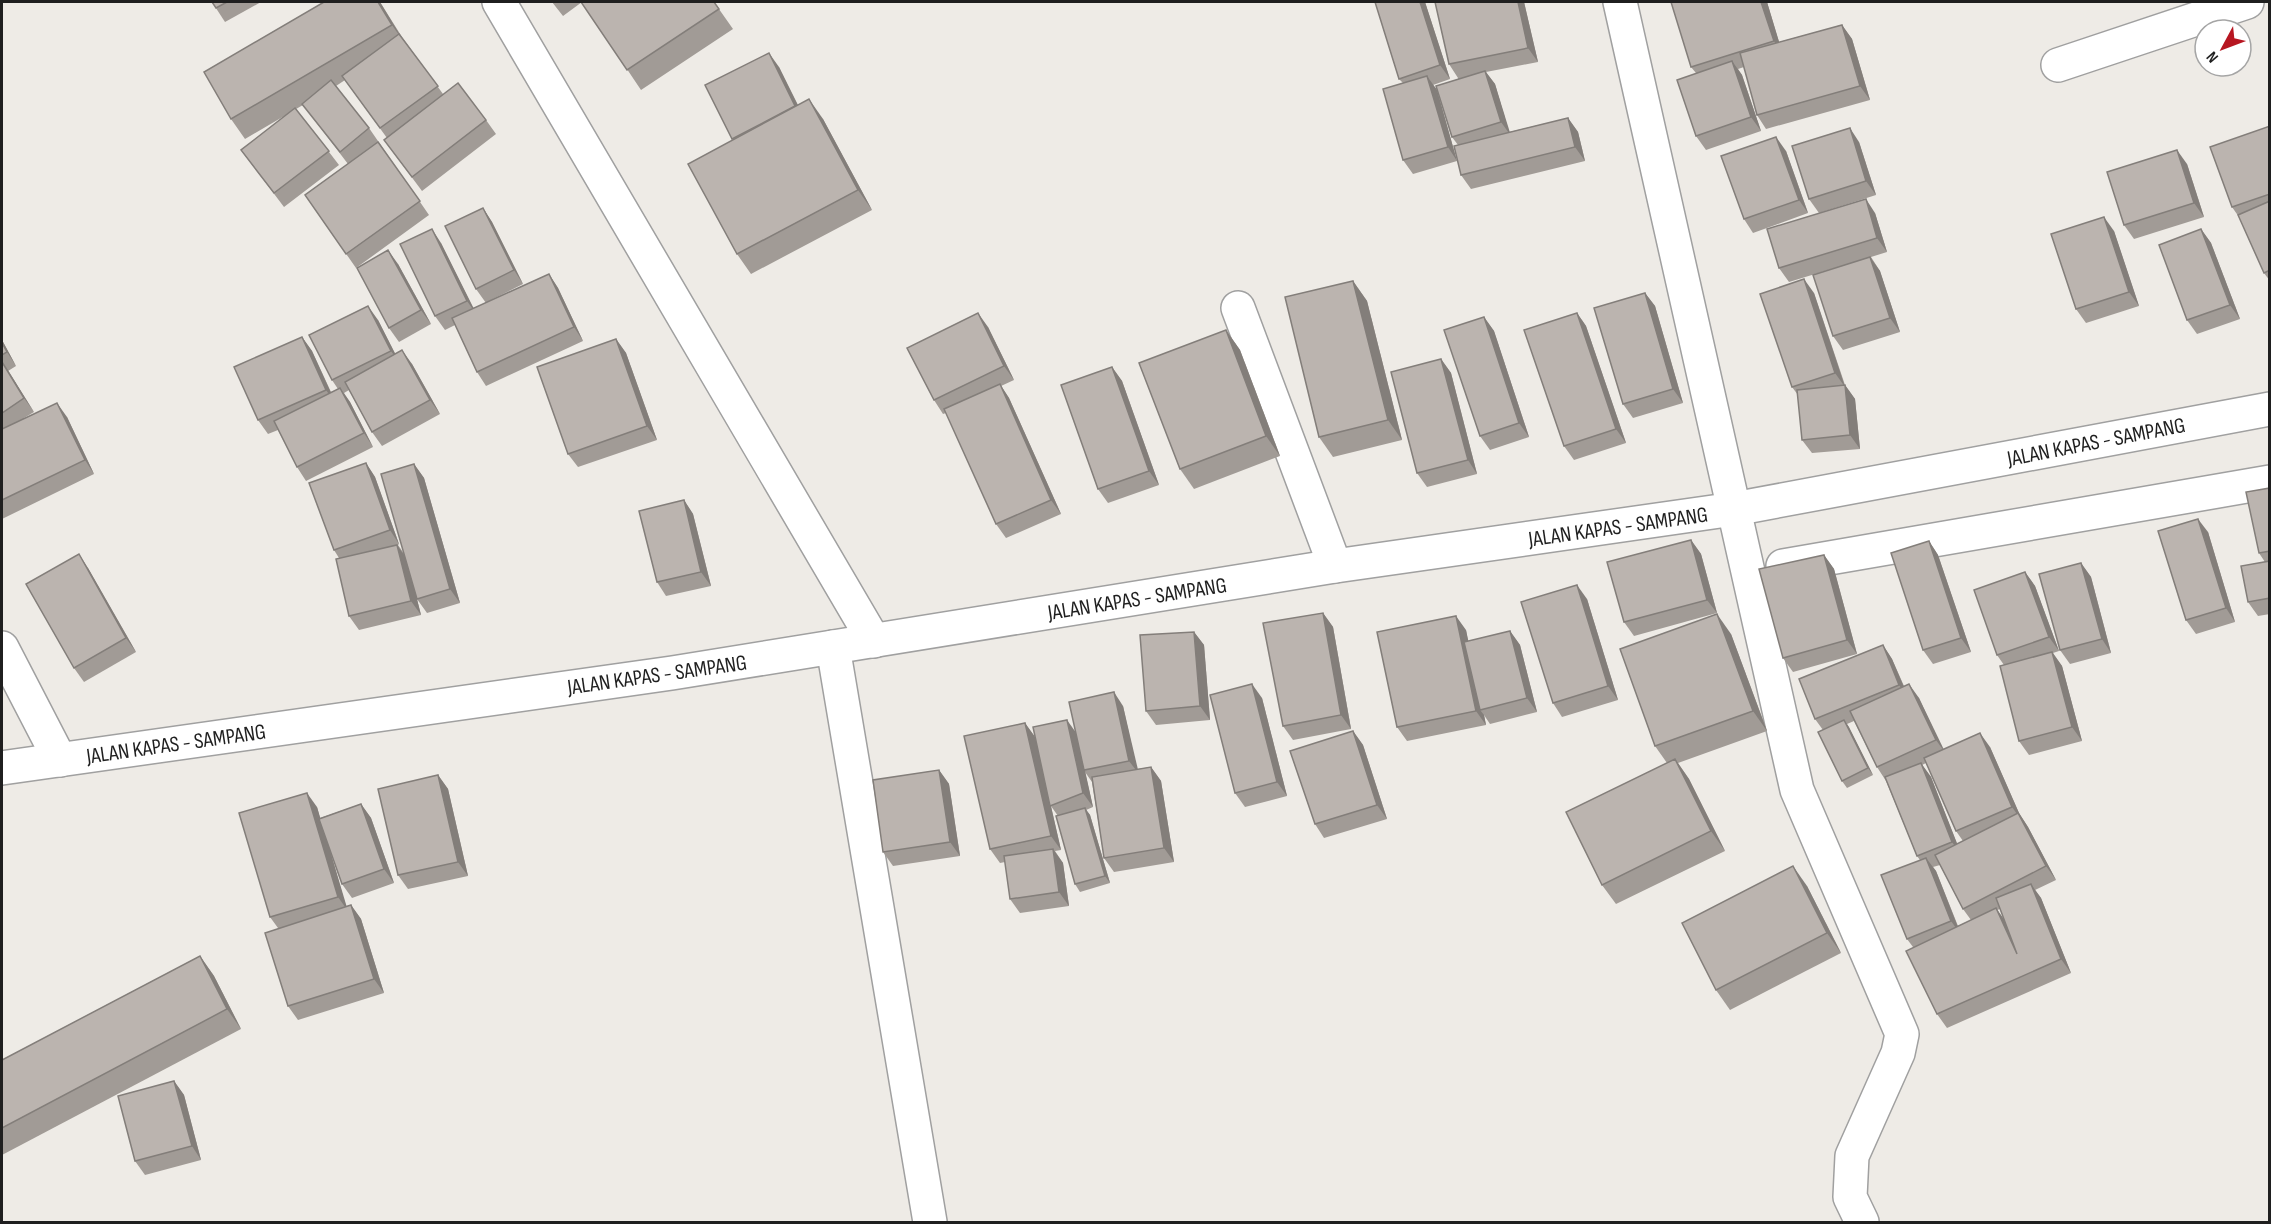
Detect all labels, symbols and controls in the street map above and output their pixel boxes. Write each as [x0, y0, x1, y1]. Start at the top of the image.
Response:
north arrow [2193, 18, 2253, 78]
text: N [2203, 47, 2223, 66]
street label: JALAN KAPAS - SAMPANG [2004, 412, 2188, 473]
street label: JALAN KAPAS - SAMPANG [1526, 502, 1710, 554]
street label: JALAN KAPAS - SAMPANG [1045, 572, 1229, 627]
street label: JALAN KAPAS - SAMPANG [565, 650, 749, 702]
street label: JALAN KAPAS - SAMPANG [84, 719, 268, 771]

